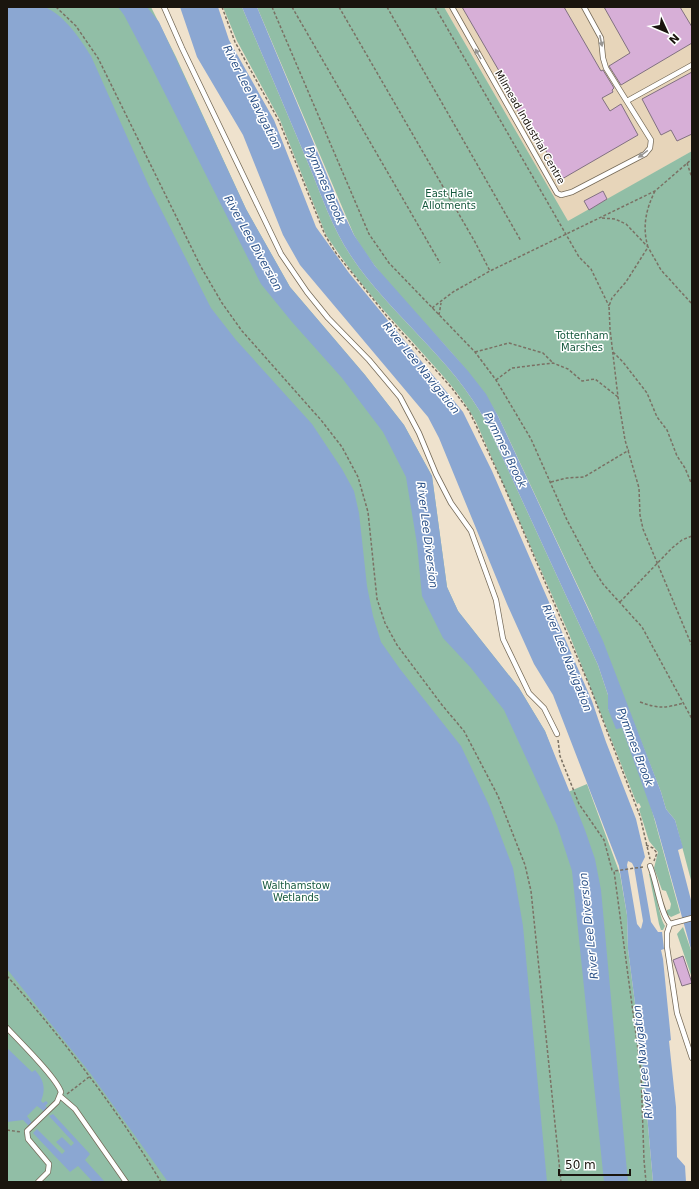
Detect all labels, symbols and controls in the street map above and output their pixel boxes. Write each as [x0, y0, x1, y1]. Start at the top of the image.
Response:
north arrow [647, 12, 687, 52]
text: N [666, 31, 682, 46]
one-way arrow [599, 35, 605, 48]
water label: River Lee Navigation [220, 43, 284, 151]
one-way arrow [475, 48, 482, 60]
street label: Milmead Industrial Centre [493, 68, 567, 186]
water label: Pymmes Brook [303, 145, 347, 226]
one-way arrow [637, 150, 648, 158]
park label: East Hale Allotments [422, 188, 476, 211]
water label: River Lee Diversion [221, 193, 285, 293]
water label: River Lee Navigation [380, 319, 462, 417]
park label: Tottenham Marshes [554, 330, 609, 353]
water label: Pymmes Brook [481, 410, 529, 490]
water label: River Lee Diversion [414, 481, 440, 589]
water label: River Lee Navigation [540, 602, 594, 714]
water label: Pymmes Brook [614, 706, 656, 788]
water label: River Lee Diversion [577, 872, 601, 980]
park label: Walthamstow Wetlands [262, 880, 330, 903]
water label: River Lee Navigation [631, 1004, 655, 1120]
scale bar [559, 1151, 630, 1177]
text: 50 m [565, 1158, 596, 1172]

